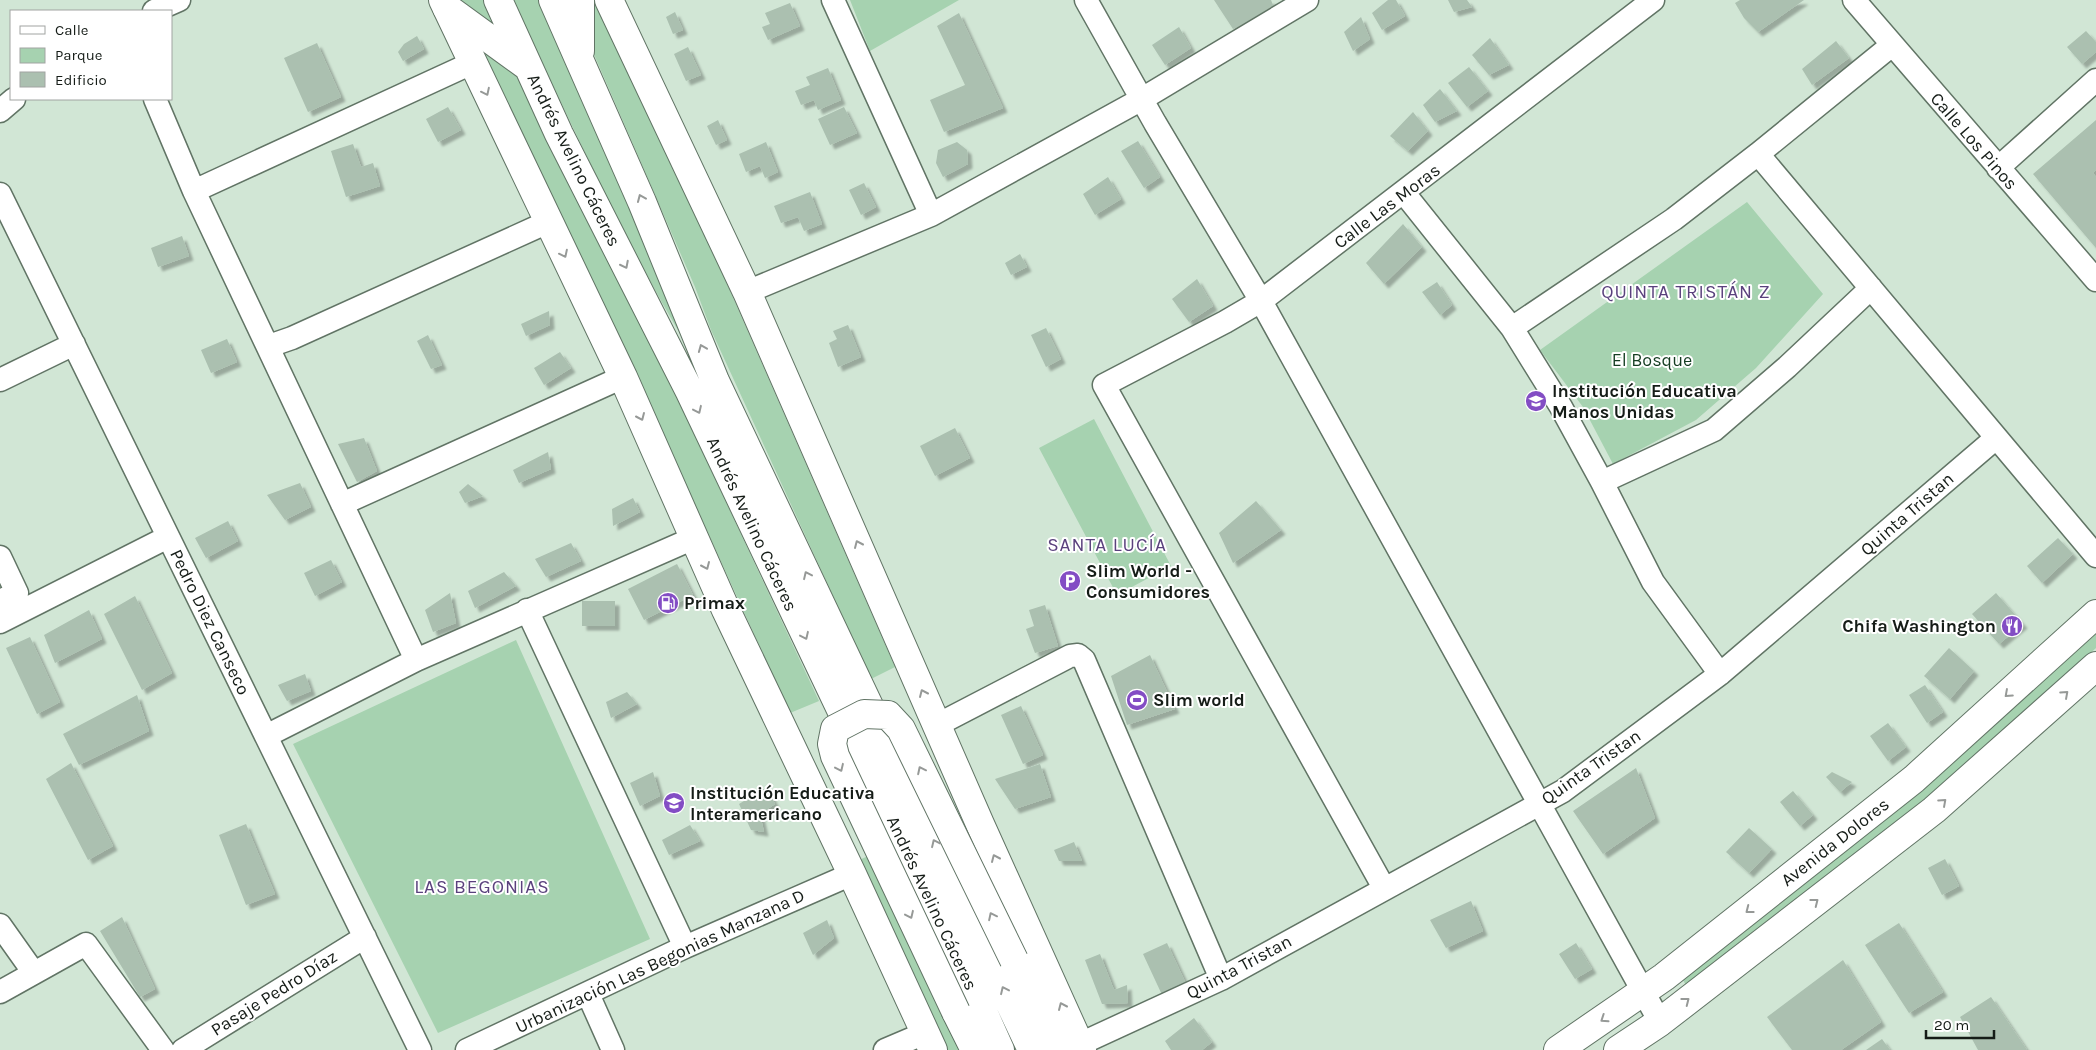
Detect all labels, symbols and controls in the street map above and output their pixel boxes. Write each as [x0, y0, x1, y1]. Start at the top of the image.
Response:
legend [10, 10, 172, 100]
text: Calle [55, 21, 89, 39]
text: Parque [55, 46, 103, 64]
street label: Andrés Avelino Cáceres [523, 70, 625, 250]
text: Edificio [55, 71, 107, 89]
one-way arrow [480, 87, 490, 96]
street label: Calle Los Pinos [1926, 88, 2022, 194]
street label: Calle Las Moras [1329, 159, 1445, 253]
one-way arrow [636, 194, 647, 203]
one-way arrow [558, 249, 568, 258]
one-way arrow [619, 259, 629, 268]
district label: QUINTA TRISTÁN Z [1601, 280, 1771, 303]
one-way arrow [698, 344, 708, 353]
park label: El Bosque [1612, 349, 1692, 371]
place label: Institución Educativa Manos Unidas [1552, 380, 1737, 423]
school or university icon: Institución Educativa Manos Unidas [1524, 389, 1548, 413]
one-way arrow [692, 405, 702, 414]
one-way arrow [634, 412, 645, 421]
street label: Andrés Avelino Cáceres [702, 433, 802, 615]
street label: Quinta Tristan [1856, 468, 1958, 560]
district label: SANTA LUCÍA [1047, 533, 1167, 556]
one-way arrow [853, 540, 864, 549]
street label: Pedro Diez Canseco [165, 546, 255, 698]
place label: Slim World - Consumidores [1086, 560, 1210, 603]
one-way arrow [700, 561, 711, 570]
parking icon: Slim World - Consumidores [1058, 569, 1082, 593]
one-way arrow [803, 571, 814, 580]
fuel station icon: Primax [656, 591, 680, 615]
place label: Primax [684, 592, 745, 614]
restaurant icon: Chifa Washington [2000, 614, 2024, 638]
place label: Chifa Washington [1842, 615, 1996, 637]
one-way arrow [799, 630, 809, 639]
sports icon: Slim world [1125, 688, 1149, 712]
one-way arrow [2004, 688, 2013, 697]
one-way arrow [918, 689, 929, 698]
place label: Slim world [1153, 689, 1245, 711]
one-way arrow [2059, 691, 2068, 700]
street label: Quinta Tristan [1537, 725, 1645, 809]
one-way arrow [834, 763, 845, 772]
one-way arrow [917, 766, 927, 775]
place label: Institución Educativa Interamericano [690, 782, 875, 825]
school or university icon: Institución Educativa Interamericano [662, 791, 686, 815]
street label: Avenida Dolores [1777, 793, 1893, 891]
one-way arrow [1938, 799, 1947, 808]
street label: Andrés Avelino Cáceres [882, 812, 982, 994]
one-way arrow [930, 839, 941, 848]
one-way arrow [992, 854, 1002, 863]
district label: LAS BEGONIAS [414, 876, 550, 898]
street label: Urbanización Las Begonias Manzana D [512, 884, 808, 1038]
one-way arrow [1809, 899, 1819, 908]
one-way arrow [1745, 904, 1754, 913]
one-way arrow [904, 910, 914, 919]
one-way arrow [988, 912, 998, 921]
street label: Quinta Tristan [1182, 930, 1296, 1004]
street label: Pasaje Pedro Díaz [207, 945, 341, 1041]
one-way arrow [1000, 986, 1010, 995]
one-way arrow [1680, 999, 1689, 1007]
one-way arrow [1059, 1002, 1069, 1011]
scale bar [1926, 1008, 1994, 1040]
one-way arrow [1600, 1013, 1610, 1022]
text: 20 m [1934, 1016, 1969, 1034]

